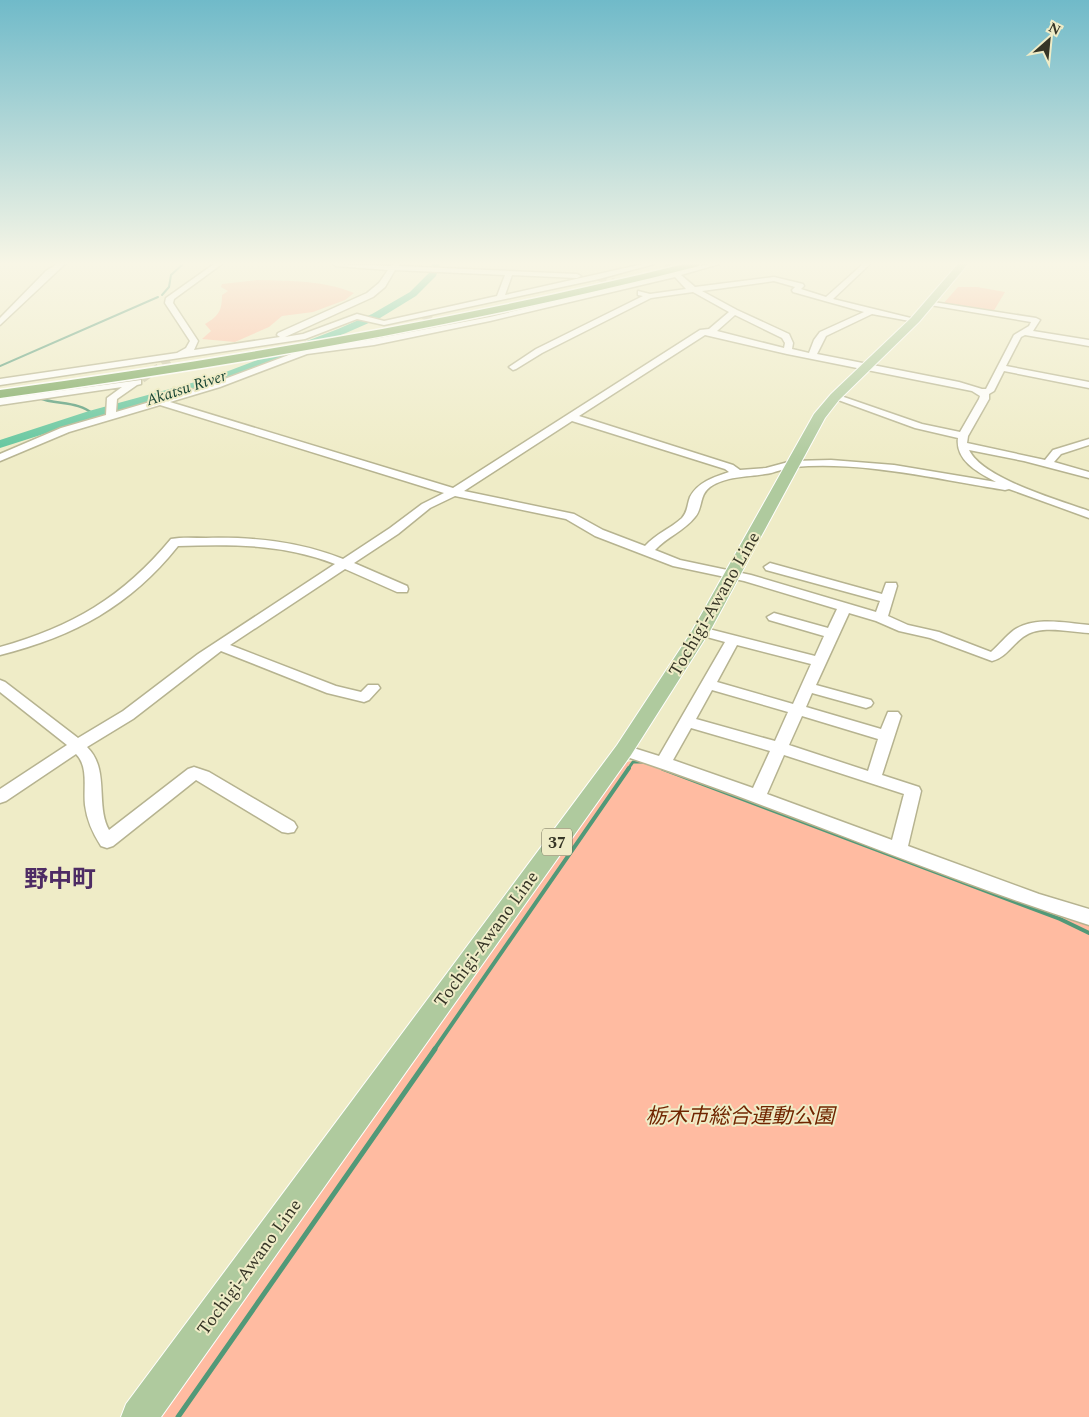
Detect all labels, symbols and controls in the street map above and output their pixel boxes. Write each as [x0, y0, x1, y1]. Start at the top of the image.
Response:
north arrow [1024, 15, 1074, 65]
text: N [1045, 17, 1065, 41]
water label: Akatsu River [142, 364, 230, 413]
street label: Tochigi-Awano Line [662, 527, 767, 682]
road number: 37 [542, 829, 572, 856]
district label: 野中町 [24, 862, 96, 898]
street label: Tochigi-Awano Line [427, 865, 545, 1013]
park label: 栃木市総合運動公園 [646, 1101, 837, 1133]
street label: Tochigi-Awano Line [190, 1193, 308, 1341]

